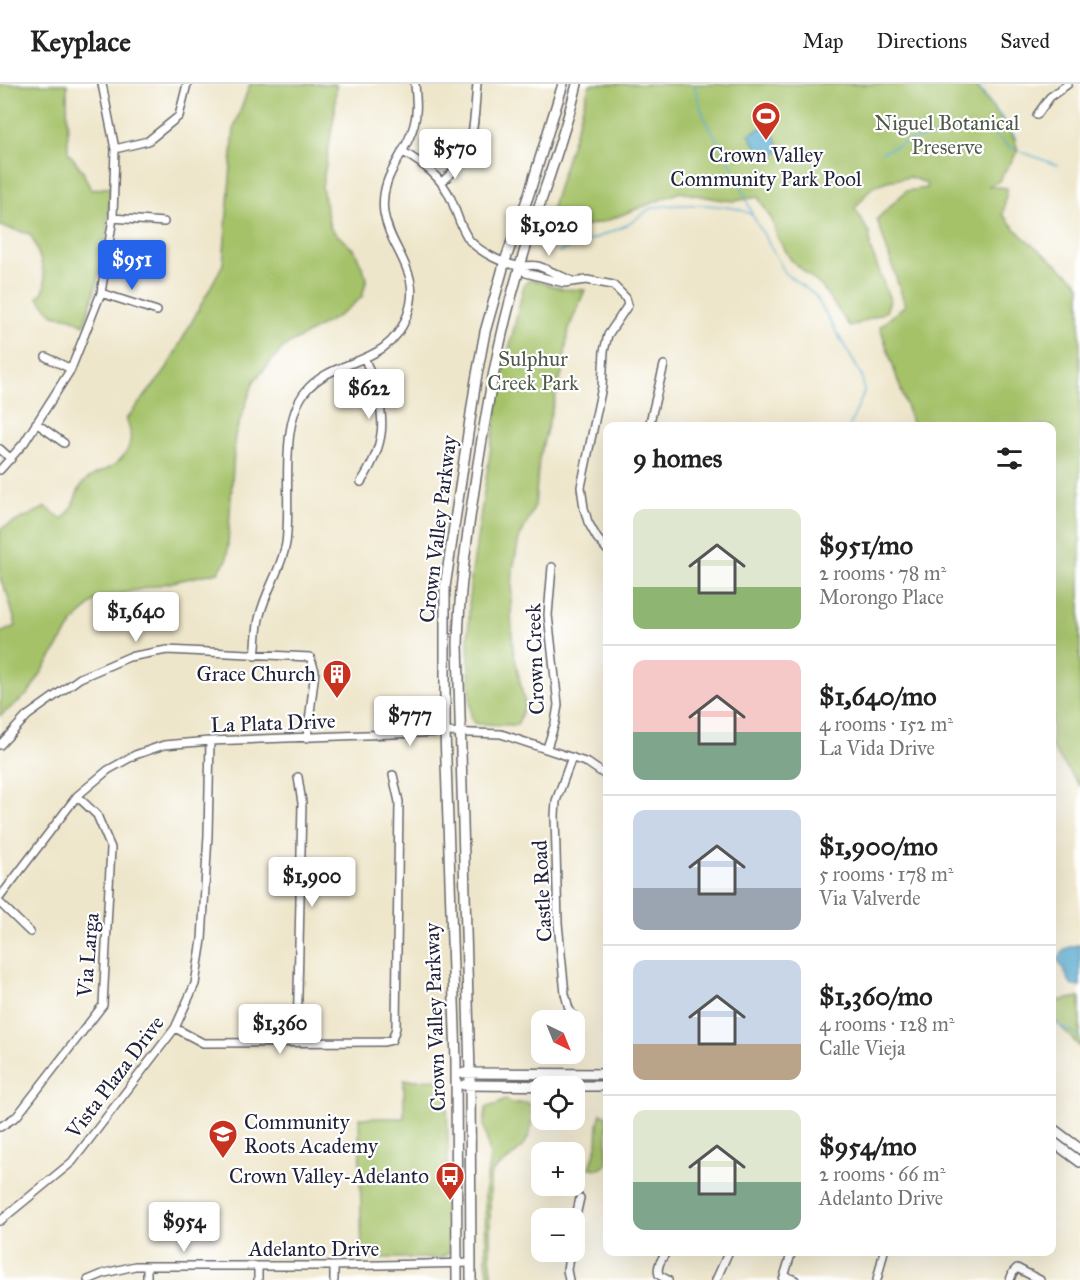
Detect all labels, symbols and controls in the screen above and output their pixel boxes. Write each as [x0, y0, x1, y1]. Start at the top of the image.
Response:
text: Keyplace [30, 24, 131, 59]
text: Map [803, 28, 844, 54]
text: Directions [877, 28, 967, 54]
text: Saved [1000, 28, 1050, 54]
sports icon: Crown Valley Community Park Pool [750, 100, 782, 142]
park label: Niguel Botanical Preserve [874, 110, 1020, 160]
pin: $570 [419, 129, 491, 180]
text: $570 [433, 136, 477, 160]
place label: Crown Valley Community Park Pool [670, 142, 862, 192]
pin: $1,020 [500, 206, 598, 257]
text: $1,020 [520, 213, 578, 237]
pin: $951 [96, 240, 168, 291]
text: $951 [112, 247, 152, 271]
park label: Sulphur Creek Park [487, 346, 579, 396]
pin: $622 [333, 369, 405, 420]
text: $622 [348, 376, 390, 400]
street label: Crown Valley Parkway [414, 433, 463, 624]
text: 9 homes [633, 442, 722, 474]
icon: filters [993, 442, 1026, 475]
text: $951/mo [819, 529, 913, 561]
icon: home [681, 533, 753, 605]
text: 2 rooms · 78 m² [819, 561, 946, 585]
text: Morongo Place [819, 585, 944, 609]
pin: $1,640 [87, 592, 185, 643]
text: $1,640 [107, 599, 165, 623]
street label: Crown Creek [520, 603, 550, 715]
building icon: Grace Church [321, 658, 353, 700]
place label: Grace Church [196, 661, 316, 687]
text: $1,640/mo [819, 680, 937, 712]
icon: home [681, 684, 753, 756]
pin: $777 [374, 696, 446, 747]
text: $777 [388, 703, 432, 727]
street label: La Plata Drive [210, 708, 336, 738]
text: 4 rooms · 152 m² [819, 712, 953, 736]
text: La Vida Drive [819, 736, 935, 760]
text: $1,900/mo [819, 830, 938, 862]
icon: home [681, 834, 753, 906]
street label: Castle Road [526, 839, 558, 943]
pin: $1,900 [263, 857, 361, 908]
text: 5 rooms · 178 m² [819, 862, 954, 886]
text: $1,900 [283, 864, 341, 888]
text: Via Valverde [819, 886, 921, 910]
street label: Via Larga [71, 912, 105, 999]
street label: Crown Valley Parkway [419, 921, 451, 1112]
text: $1,360/mo [819, 980, 933, 1012]
icon: home [681, 984, 753, 1056]
pin: $1,360 [231, 1004, 329, 1055]
street label: Vista Plaza Drive [60, 1010, 170, 1144]
north arrow [531, 1010, 585, 1064]
map controls [531, 1010, 585, 1262]
text: $1,360 [253, 1011, 307, 1035]
text: 4 rooms · 128 m² [819, 1012, 955, 1036]
text: Calle Vieja [819, 1036, 905, 1060]
button: locate [531, 1076, 585, 1130]
place label: Community Roots Academy [244, 1109, 379, 1159]
school or university icon: Community Roots Academy [207, 1118, 239, 1160]
text: $954/mo [819, 1130, 917, 1162]
icon: home [681, 1134, 753, 1206]
button: + [531, 1142, 585, 1196]
bus stop icon: Crown Valley-Adelanto [434, 1160, 466, 1202]
text: 2 rooms · 66 m² [819, 1162, 945, 1186]
place label: Crown Valley-Adelanto [229, 1163, 429, 1189]
text: Adelanto Drive [819, 1186, 943, 1210]
pin: $954 [148, 1202, 220, 1253]
button: − [531, 1208, 585, 1262]
text: $954 [163, 1209, 205, 1233]
street label: Adelanto Drive [248, 1236, 379, 1262]

